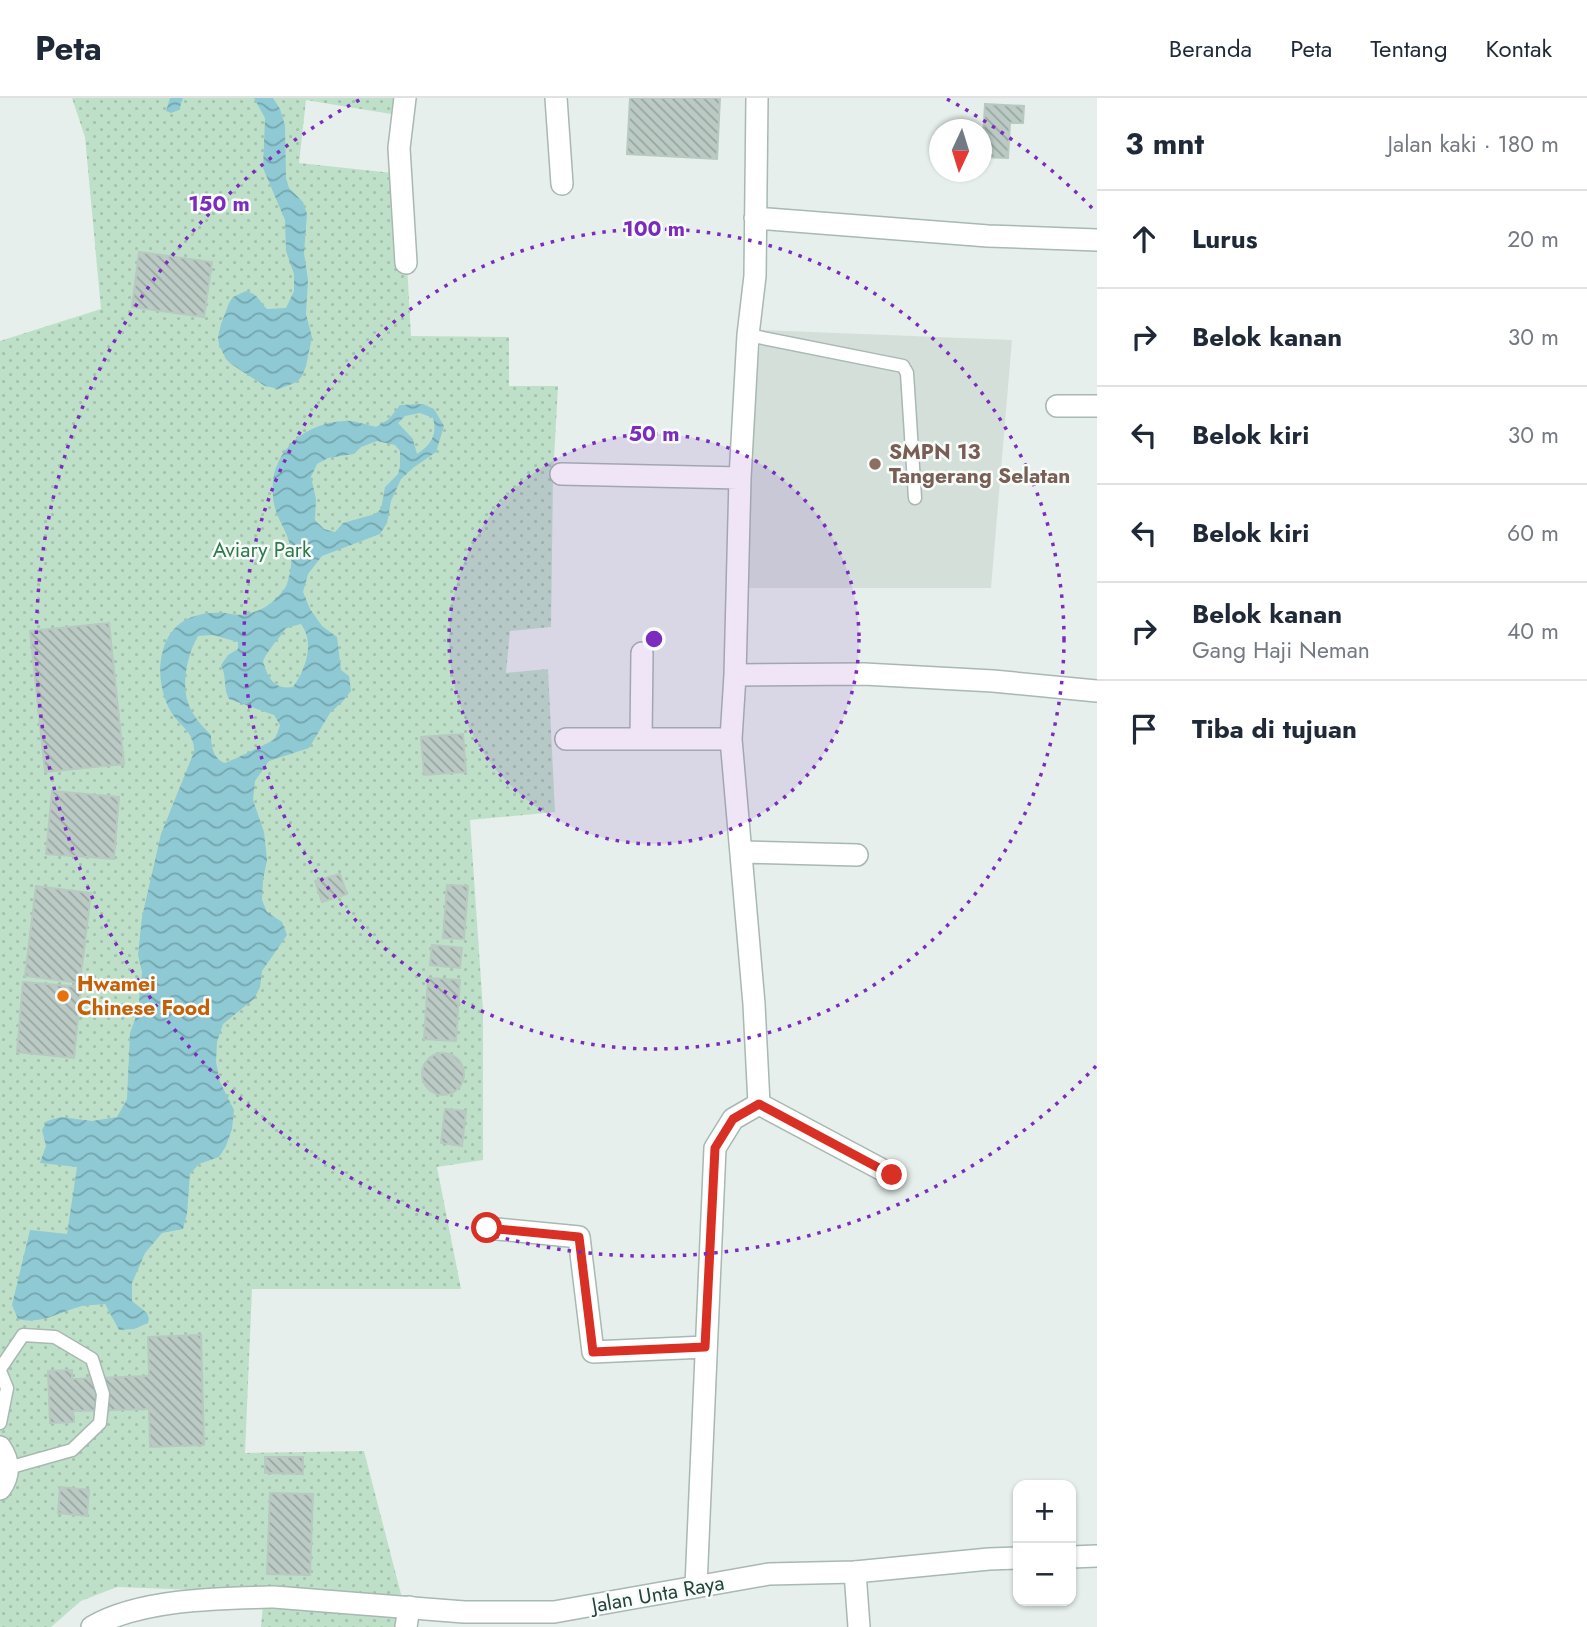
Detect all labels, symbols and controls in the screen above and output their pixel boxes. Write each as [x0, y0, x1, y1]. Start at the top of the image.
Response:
text: Peta [35, 25, 102, 72]
text: Beranda [1169, 31, 1252, 66]
text: Peta [1290, 31, 1332, 66]
text: Tentang [1370, 31, 1448, 66]
text: Kontak [1486, 31, 1552, 66]
north arrow [929, 119, 992, 182]
text: 3 mnt [1125, 122, 1204, 165]
text: Jalan kaki · 180 m [1388, 127, 1559, 161]
text: 150 m [188, 189, 250, 219]
text: 100 m [623, 214, 685, 244]
icon: ahead [1125, 220, 1163, 258]
text: Lurus [1192, 220, 1258, 258]
text: 20 m [1507, 222, 1559, 256]
icon: right [1125, 318, 1163, 356]
text: Belok kanan [1192, 318, 1342, 356]
text: 30 m [1508, 320, 1559, 354]
icon: left [1125, 416, 1163, 454]
text: Belok kiri [1192, 416, 1309, 454]
text: 30 m [1508, 418, 1559, 452]
text: 50 m [629, 419, 679, 449]
place label: SMPN 13 Tangerang Selatan [889, 437, 1070, 491]
marker: SMPN 13 Tangerang Selatan [867, 456, 883, 472]
icon: left [1125, 514, 1163, 552]
text: Belok kiri [1192, 514, 1309, 552]
text: 60 m [1507, 516, 1559, 550]
park label: Aviary Park [213, 535, 312, 565]
text: Belok kanan [1192, 595, 1342, 633]
icon: right [1125, 612, 1163, 650]
text: 40 m [1507, 614, 1559, 648]
centre of rings [642, 627, 666, 651]
text: Gang Haji Neman [1192, 633, 1370, 667]
icon: arrive [1125, 710, 1163, 748]
text: Tiba di tujuan [1192, 710, 1357, 748]
place label: Hwamei Chinese Food [77, 969, 210, 1023]
marker: Hwamei Chinese Food [55, 988, 71, 1004]
route end [876, 1159, 907, 1190]
route start [471, 1212, 502, 1243]
map controls [1013, 1480, 1076, 1606]
button: + [1013, 1480, 1076, 1543]
button: − [1013, 1543, 1076, 1606]
street label: Jalan Unta Raya [586, 1568, 727, 1621]

